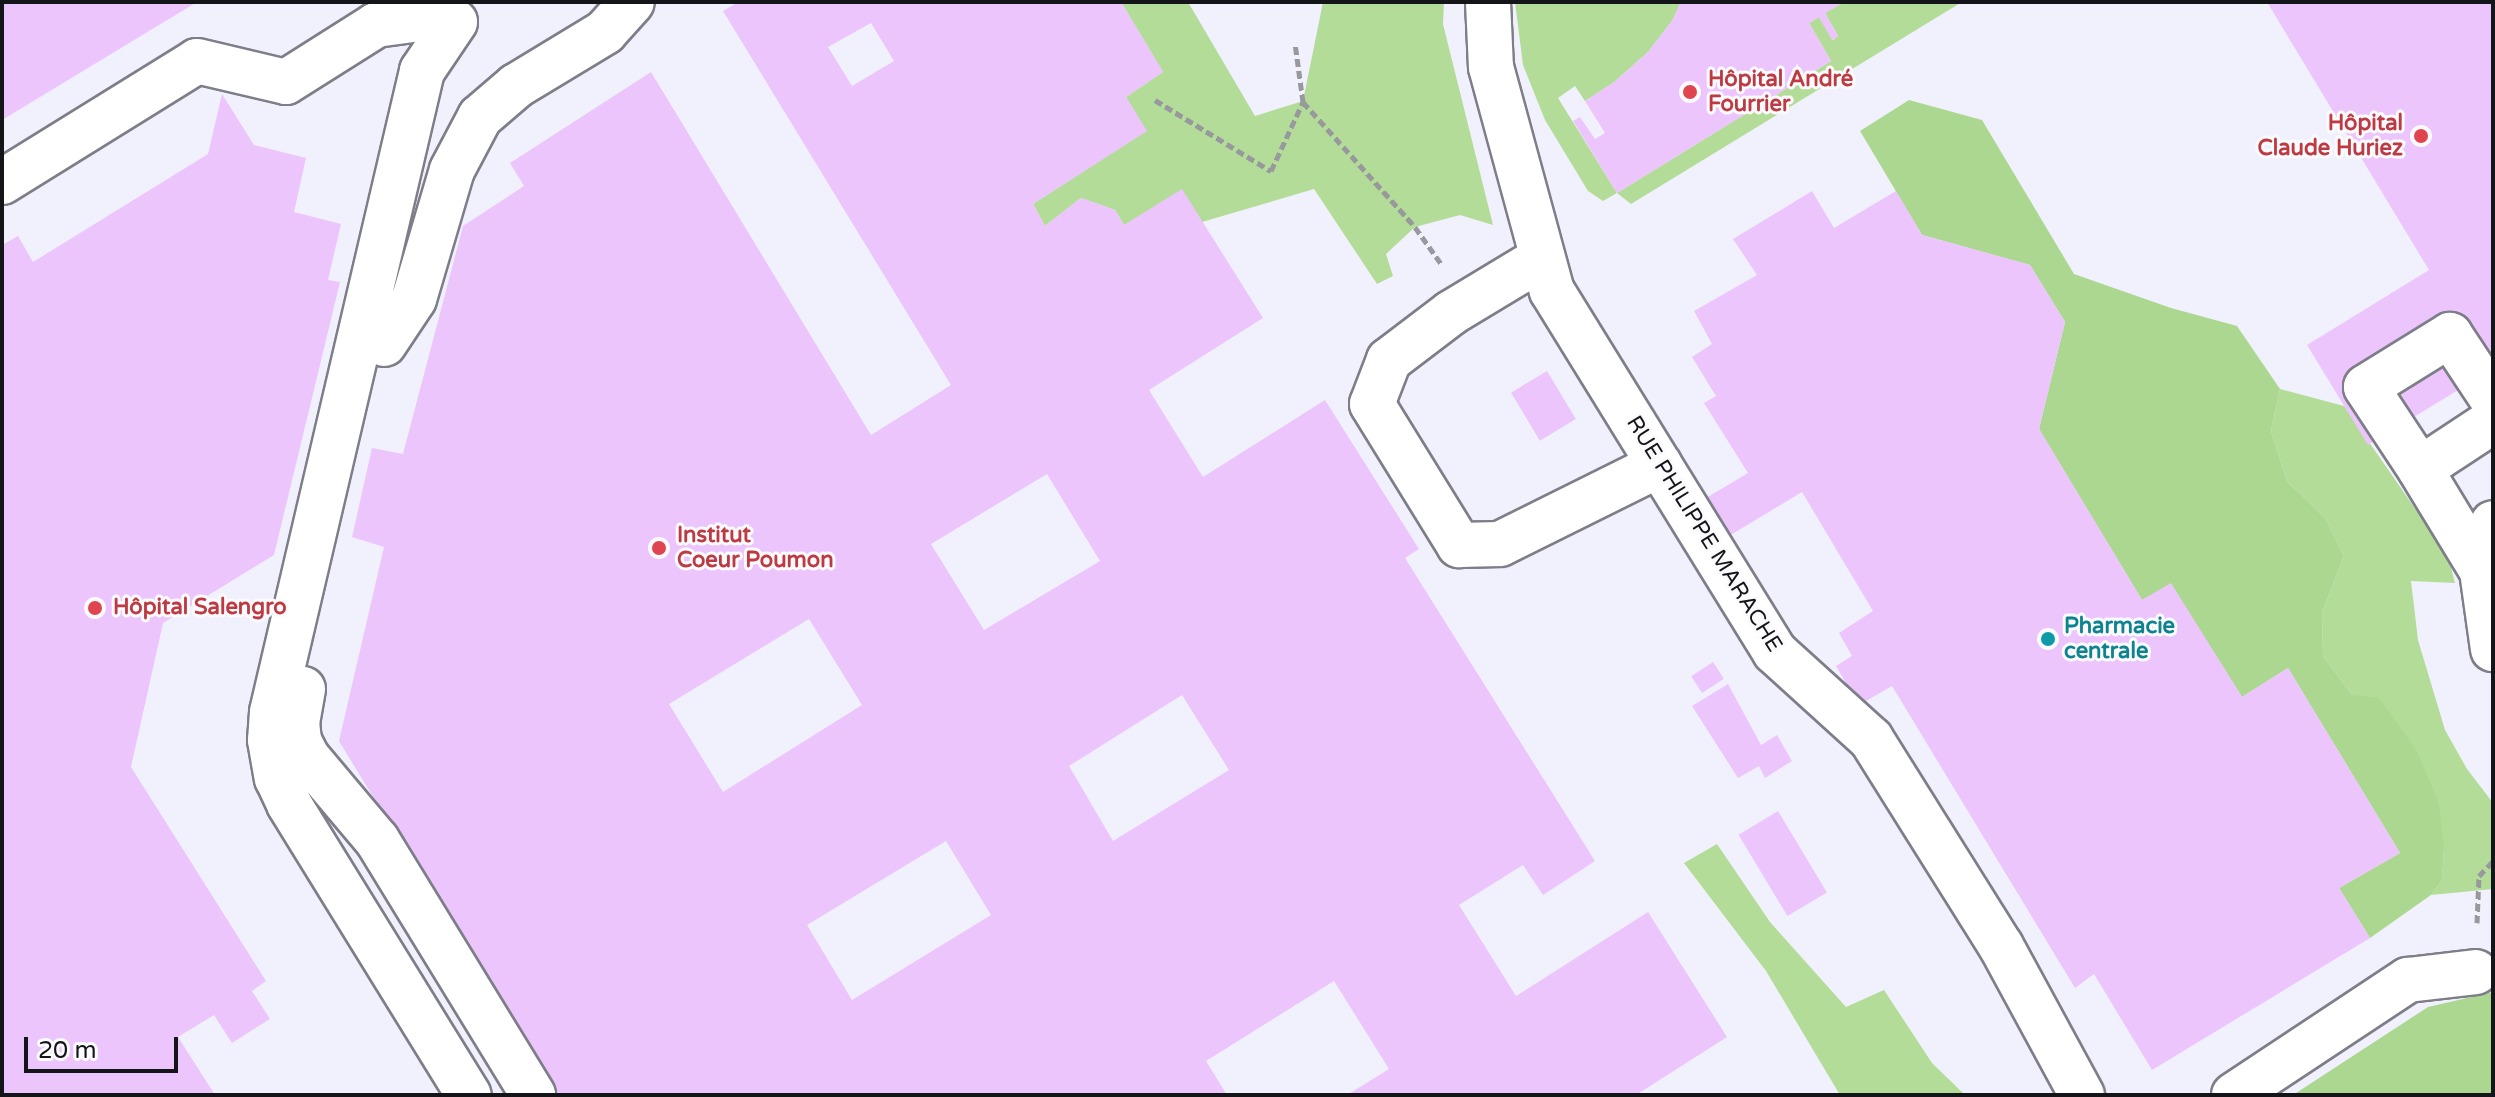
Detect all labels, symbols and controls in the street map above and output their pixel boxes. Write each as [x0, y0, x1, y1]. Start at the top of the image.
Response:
place label: Hôpital André Fourrier [1708, 66, 1853, 118]
marker: Hôpital André Fourrier [1679, 81, 1701, 103]
place label: Hôpital Claude Huriez [2257, 110, 2403, 162]
marker: Hôpital Claude Huriez [2410, 125, 2432, 147]
street label: RUE PHILIPPE MARACHE [1620, 411, 1788, 657]
place label: Institut Coeur Poumon [677, 522, 834, 574]
marker: Institut Coeur Poumon [648, 537, 670, 559]
place label: Hôpital Salengro [113, 595, 287, 621]
marker: Hôpital Salengro [84, 597, 106, 619]
place label: Pharmacie centrale [2064, 613, 2175, 664]
marker: Pharmacie centrale [2039, 630, 2057, 648]
scale bar [28, 1021, 182, 1071]
text: 20 m [38, 1036, 96, 1065]

